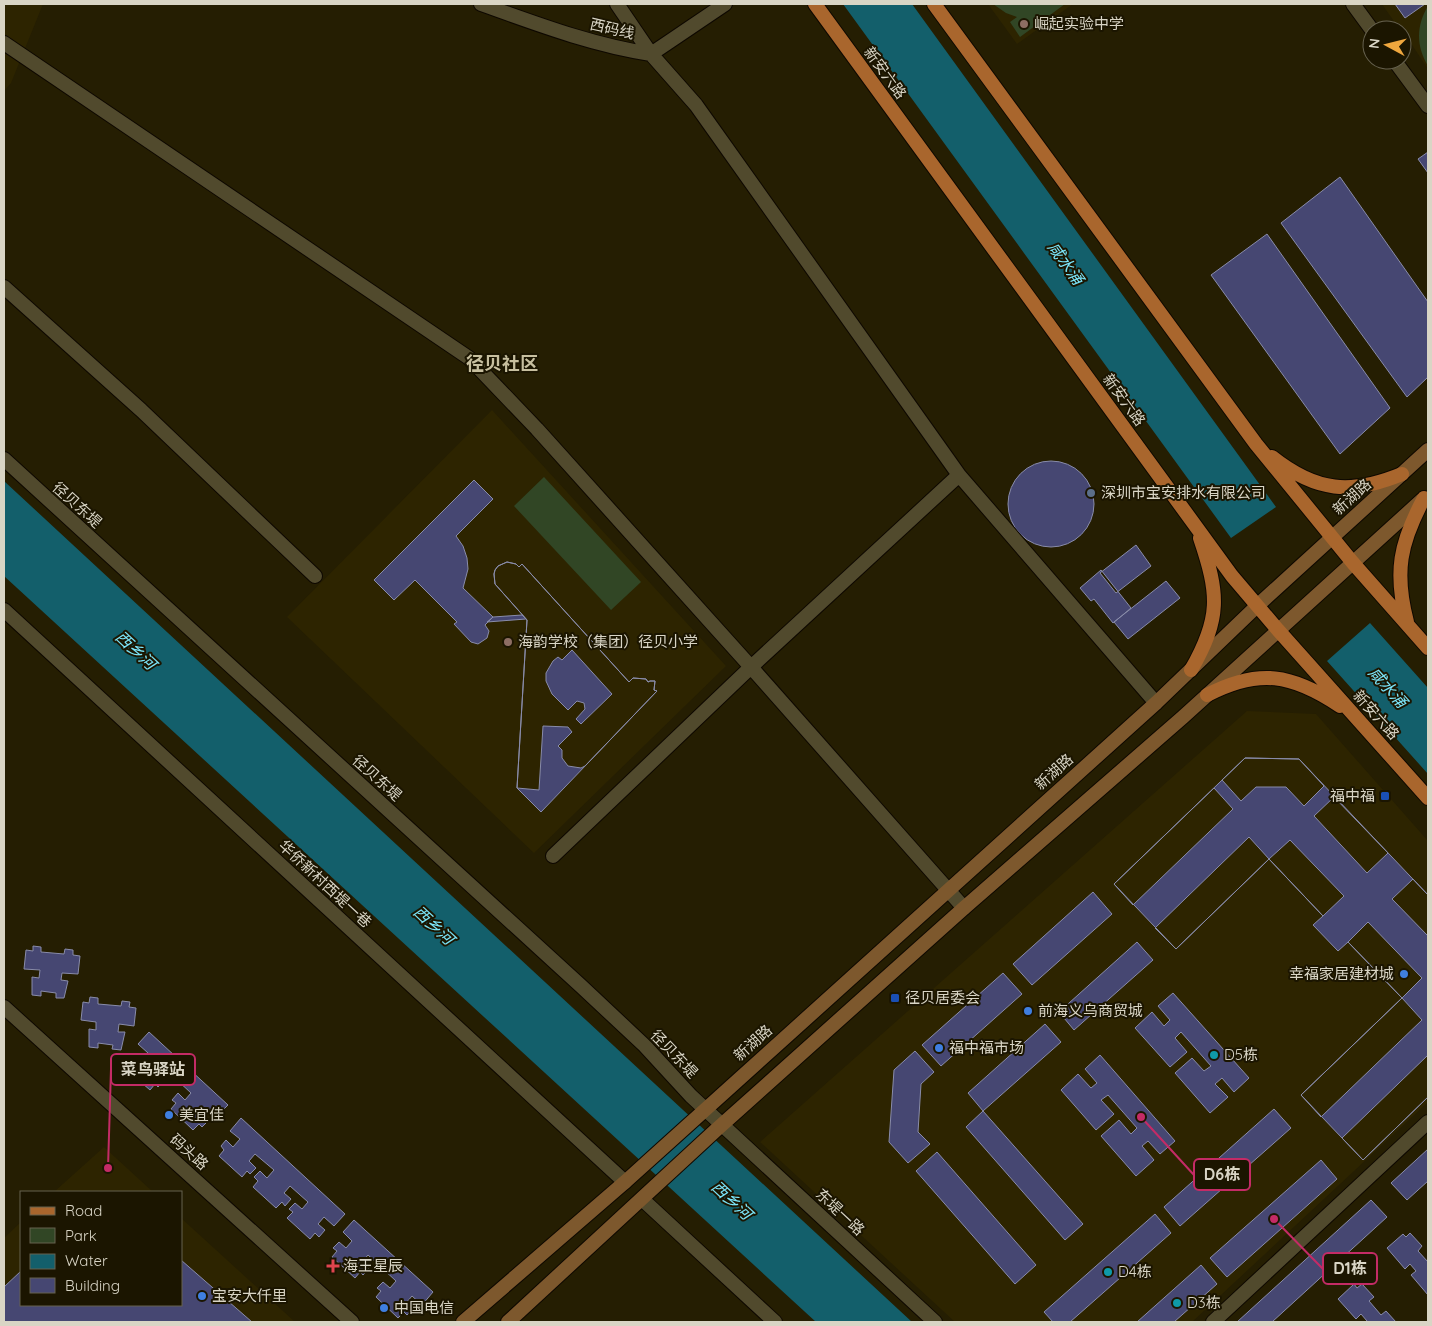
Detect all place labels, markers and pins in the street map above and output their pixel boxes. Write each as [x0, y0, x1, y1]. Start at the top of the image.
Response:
place label: 崛起实验中学 [1034, 14, 1124, 33]
marker: 崛起实验中学 [1018, 18, 1030, 30]
place label: 深圳市宝安排水有限公司 [1101, 483, 1266, 502]
marker: 深圳市宝安排水有限公司 [1085, 487, 1097, 499]
place label: 海韵学校（集团）径贝小学 [518, 632, 698, 651]
marker: 海韵学校（集团）径贝小学 [502, 636, 514, 648]
place label: 福中福 [1330, 786, 1375, 805]
marker: 福中福 [1379, 790, 1391, 802]
place label: 幸福家居建材城 [1289, 964, 1394, 983]
marker: 幸福家居建材城 [1398, 968, 1410, 980]
place label: 径贝居委会 [905, 988, 980, 1007]
marker: 径贝居委会 [889, 992, 901, 1004]
place label: 前海义乌商贸城 [1038, 1001, 1143, 1020]
marker: 前海义乌商贸城 [1022, 1005, 1034, 1017]
place label: 福中福市场 [949, 1038, 1024, 1057]
marker: 福中福市场 [933, 1042, 945, 1054]
place label: D5栋 [1224, 1045, 1258, 1064]
marker: D5栋 [1208, 1049, 1220, 1061]
callout: 菜鸟驿站 [111, 1054, 195, 1085]
place label: 美宜佳 [179, 1105, 224, 1124]
marker: 美宜佳 [163, 1109, 175, 1121]
callout: D6栋 [1194, 1159, 1250, 1190]
callout: D1栋 [1323, 1253, 1377, 1284]
place label: 海王星辰 [343, 1256, 403, 1275]
marker: 海王星辰 [327, 1260, 339, 1272]
place label: D4栋 [1118, 1262, 1152, 1281]
marker: D4栋 [1102, 1266, 1114, 1278]
place label: 宝安大仟里 [212, 1286, 287, 1305]
marker: 宝安大仟里 [196, 1290, 208, 1302]
place label: D3栋 [1187, 1293, 1221, 1312]
marker: D3栋 [1171, 1297, 1183, 1309]
place label: 中国电信 [394, 1298, 454, 1317]
marker: 中国电信 [378, 1302, 390, 1314]

